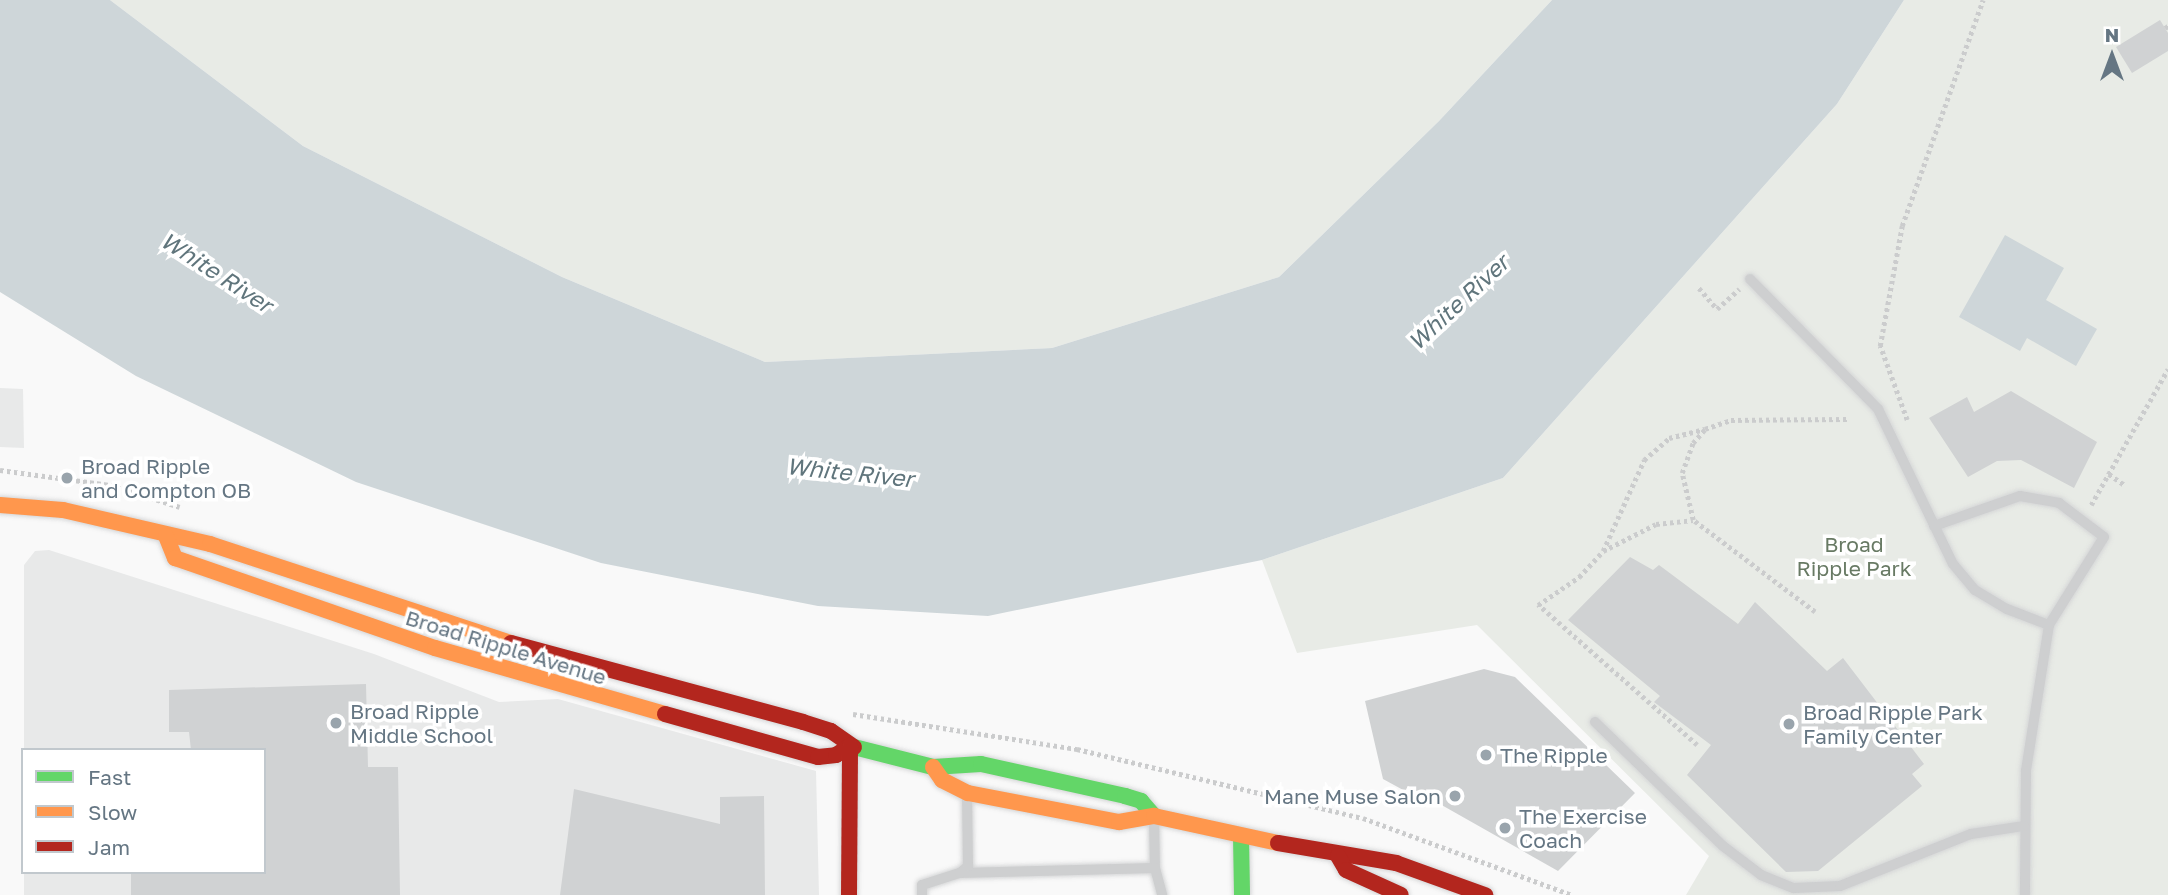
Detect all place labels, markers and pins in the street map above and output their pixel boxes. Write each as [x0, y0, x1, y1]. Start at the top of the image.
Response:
place label: Broad Ripple and Compton OB [81, 453, 251, 503]
marker: Broad Ripple and Compton OB [59, 470, 75, 486]
place label: Broad Ripple Middle School [350, 698, 493, 748]
place label: Broad Ripple Park Family Center [1803, 699, 1983, 749]
marker: Broad Ripple Middle School [328, 715, 344, 731]
marker: Broad Ripple Park Family Center [1781, 716, 1797, 732]
place label: The Ripple [1500, 742, 1608, 768]
marker: The Ripple [1478, 747, 1494, 763]
place label: Mane Muse Salon [1264, 783, 1441, 809]
marker: Mane Muse Salon [1447, 788, 1463, 804]
place label: The Exercise Coach [1519, 803, 1647, 853]
marker: The Exercise Coach [1497, 820, 1513, 836]

